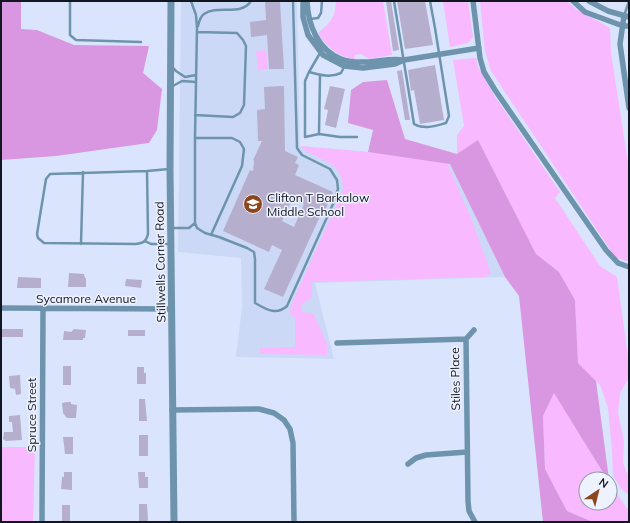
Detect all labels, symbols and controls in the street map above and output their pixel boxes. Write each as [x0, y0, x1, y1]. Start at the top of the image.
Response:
place label: Clifton T Barkalow Middle School [267, 190, 370, 219]
school or university icon: Clifton T Barkalow Middle School [242, 193, 264, 215]
street label: Stillwells Corner Road [151, 201, 169, 323]
street label: Sycamore Avenue [36, 291, 136, 306]
street label: Stiles Place [447, 347, 463, 411]
street label: Spruce Street [24, 378, 39, 452]
north arrow [578, 471, 618, 511]
text: N [596, 475, 611, 491]

